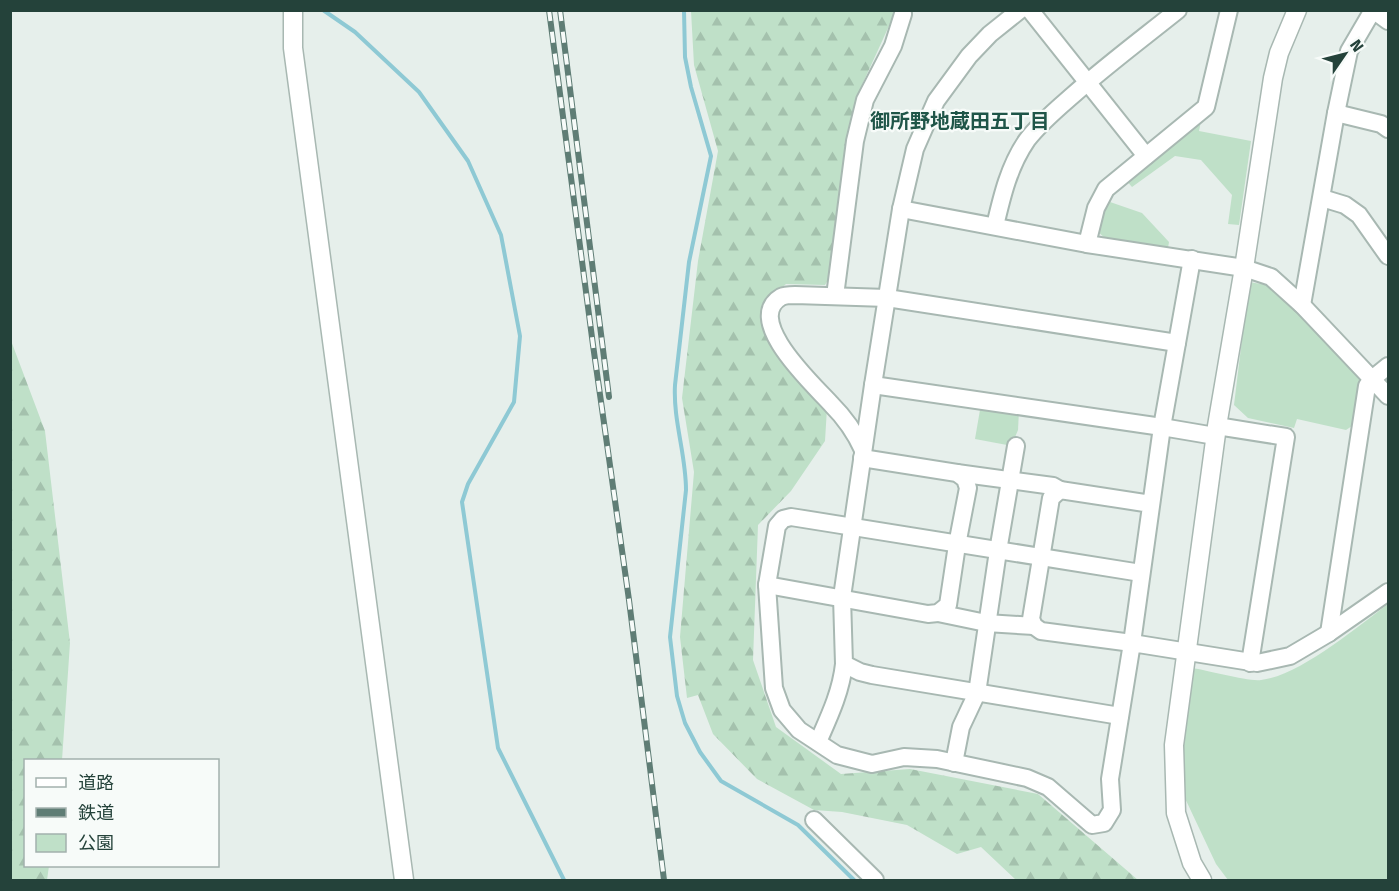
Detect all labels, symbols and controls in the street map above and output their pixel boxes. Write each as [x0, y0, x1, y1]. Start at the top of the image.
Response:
north arrow [1315, 24, 1375, 84]
text: N [1346, 36, 1368, 55]
district label: 御所野地蔵田五丁目 [870, 109, 1050, 133]
legend [24, 759, 219, 867]
text: 道路 [78, 772, 114, 794]
text: 鉄道 [78, 802, 114, 824]
text: 公園 [78, 832, 114, 854]

